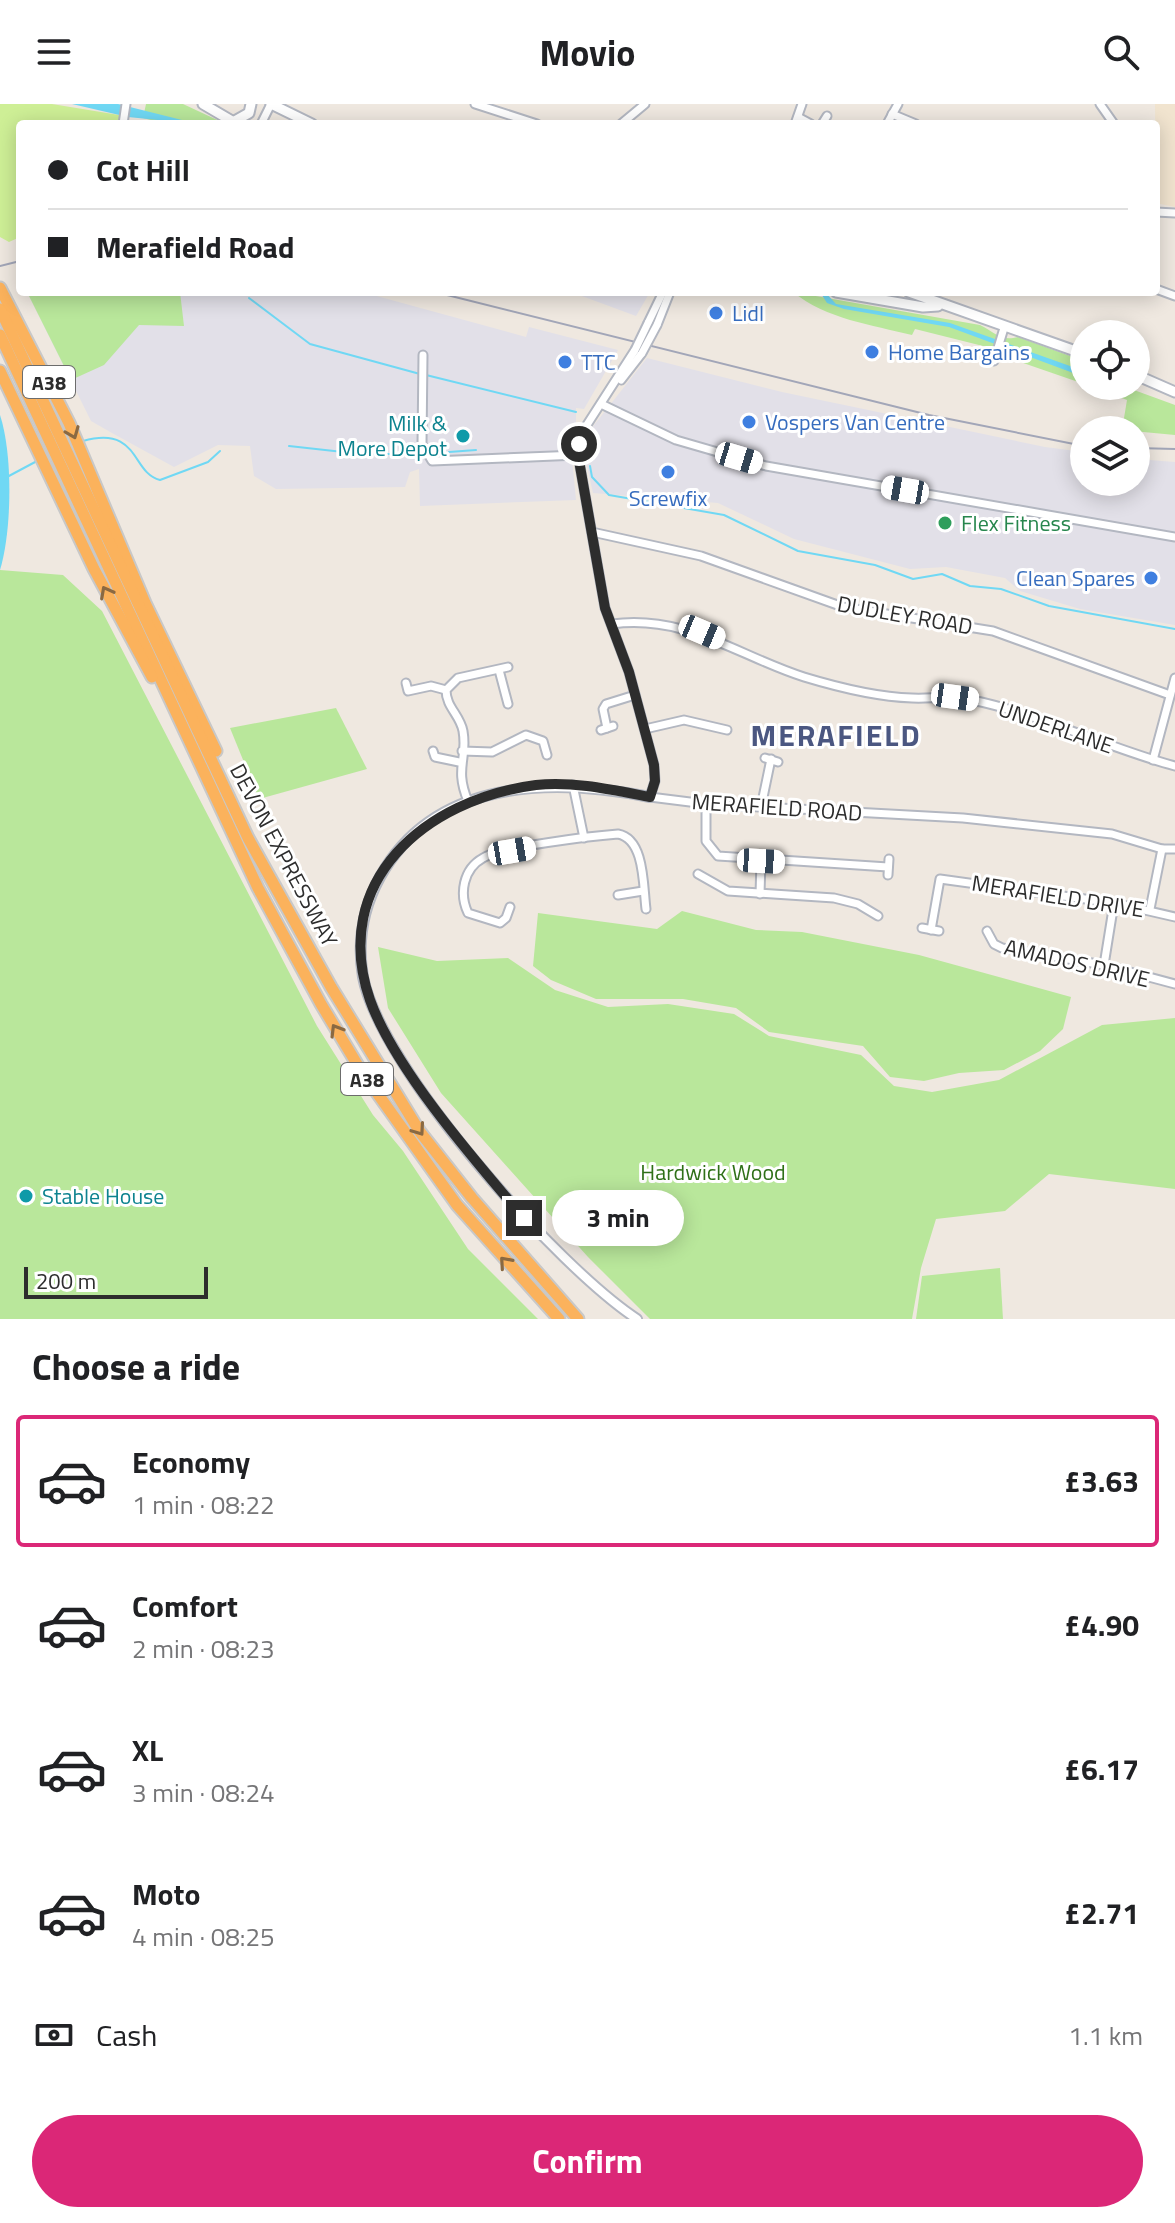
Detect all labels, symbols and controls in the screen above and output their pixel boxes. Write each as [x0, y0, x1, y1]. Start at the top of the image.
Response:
text: Movio [540, 25, 635, 80]
icon: menu [32, 30, 76, 74]
icon: search [1099, 30, 1143, 74]
text: Cot Hill [96, 147, 190, 193]
text: Merafield Road [96, 224, 294, 270]
place label: Lidl [732, 296, 764, 330]
marker: Lidl [707, 304, 725, 322]
map controls [1070, 320, 1150, 496]
button: locate [1070, 320, 1150, 400]
place label: Home Bargains [888, 335, 1030, 369]
marker: Home Bargains [863, 343, 881, 361]
place label: TTC [581, 345, 616, 379]
marker: TTC [556, 353, 574, 371]
road number: A38 [23, 366, 75, 398]
place label: Vospers Van Centre [765, 405, 945, 439]
place label: Milk & More Depot [338, 406, 447, 465]
marker: Vospers Van Centre [740, 413, 758, 431]
button: layers [1070, 416, 1150, 496]
one-way arrow [63, 425, 80, 439]
route start [561, 426, 597, 462]
marker: Milk & More Depot [454, 427, 472, 445]
car [713, 440, 765, 476]
marker: Screwfix [659, 463, 677, 481]
car [879, 474, 931, 506]
place label: Screwfix [629, 481, 707, 515]
place label: Flex Fitness [961, 506, 1071, 540]
marker: Flex Fitness [936, 514, 954, 532]
place label: Clean Spares [1016, 561, 1135, 595]
marker: Clean Spares [1142, 569, 1160, 587]
one-way arrow [100, 585, 115, 600]
street label: DUDLEY ROAD [835, 586, 975, 644]
car [675, 612, 729, 652]
car [930, 682, 980, 712]
street label: UNDERLANE [994, 691, 1118, 763]
district label: MERAFIELD [750, 712, 922, 758]
street label: DEVON EXPRESSWAY [221, 757, 347, 953]
street label: MERAFIELD ROAD [691, 784, 863, 830]
car [486, 835, 538, 867]
car [736, 848, 786, 874]
street label: MERAFIELD DRIVE [969, 866, 1147, 926]
street label: AMADOS DRIVE [1001, 930, 1153, 996]
one-way arrow [330, 1024, 346, 1039]
road number: A38 [341, 1063, 393, 1095]
one-way arrow [410, 1121, 424, 1135]
park label: Hardwick Wood [640, 1155, 786, 1189]
place label: Stable House [42, 1179, 164, 1213]
marker: Stable House [17, 1187, 35, 1205]
callout: 3 min [552, 1190, 684, 1246]
text: 3 min [586, 1198, 650, 1237]
route end [506, 1200, 542, 1236]
one-way arrow [501, 1257, 515, 1272]
scale bar [24, 1263, 208, 1299]
text: 200 m [36, 1264, 96, 1298]
text: Choose a ride [32, 1339, 240, 1394]
text: Economy [132, 1439, 250, 1485]
icon: car [36, 1445, 108, 1517]
text: £3.63 [1064, 1458, 1139, 1504]
text: 1 min · 08:22 [132, 1485, 275, 1524]
text: Comfort [132, 1583, 238, 1629]
icon: car [36, 1589, 108, 1661]
text: £4.90 [1064, 1602, 1139, 1648]
text: 2 min · 08:23 [132, 1629, 275, 1668]
text: XL [132, 1727, 163, 1773]
icon: car [36, 1733, 108, 1805]
text: £6.17 [1064, 1746, 1139, 1792]
text: 3 min · 08:24 [132, 1773, 275, 1812]
text: Moto [132, 1871, 200, 1917]
icon: car [36, 1877, 108, 1949]
text: £2.71 [1064, 1890, 1139, 1936]
text: 4 min · 08:25 [132, 1917, 275, 1956]
text: Cash [96, 2012, 157, 2058]
icon: cash [32, 2013, 76, 2057]
text: 1.1 km [1068, 2016, 1143, 2055]
button: Confirm [32, 2115, 1143, 2207]

